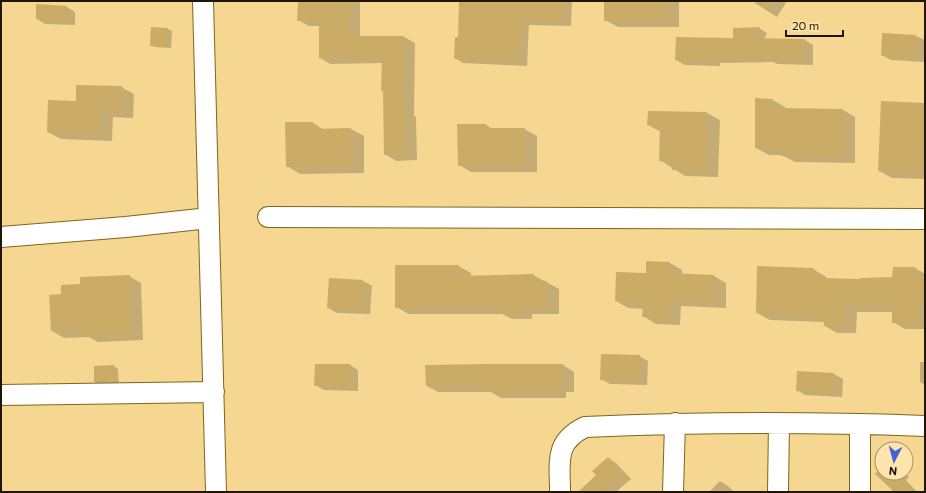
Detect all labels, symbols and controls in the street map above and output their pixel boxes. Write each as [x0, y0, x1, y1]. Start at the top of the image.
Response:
scale bar [786, 12, 843, 38]
text: 20 m [792, 18, 819, 32]
north arrow [874, 441, 914, 481]
text: N [888, 465, 898, 478]

